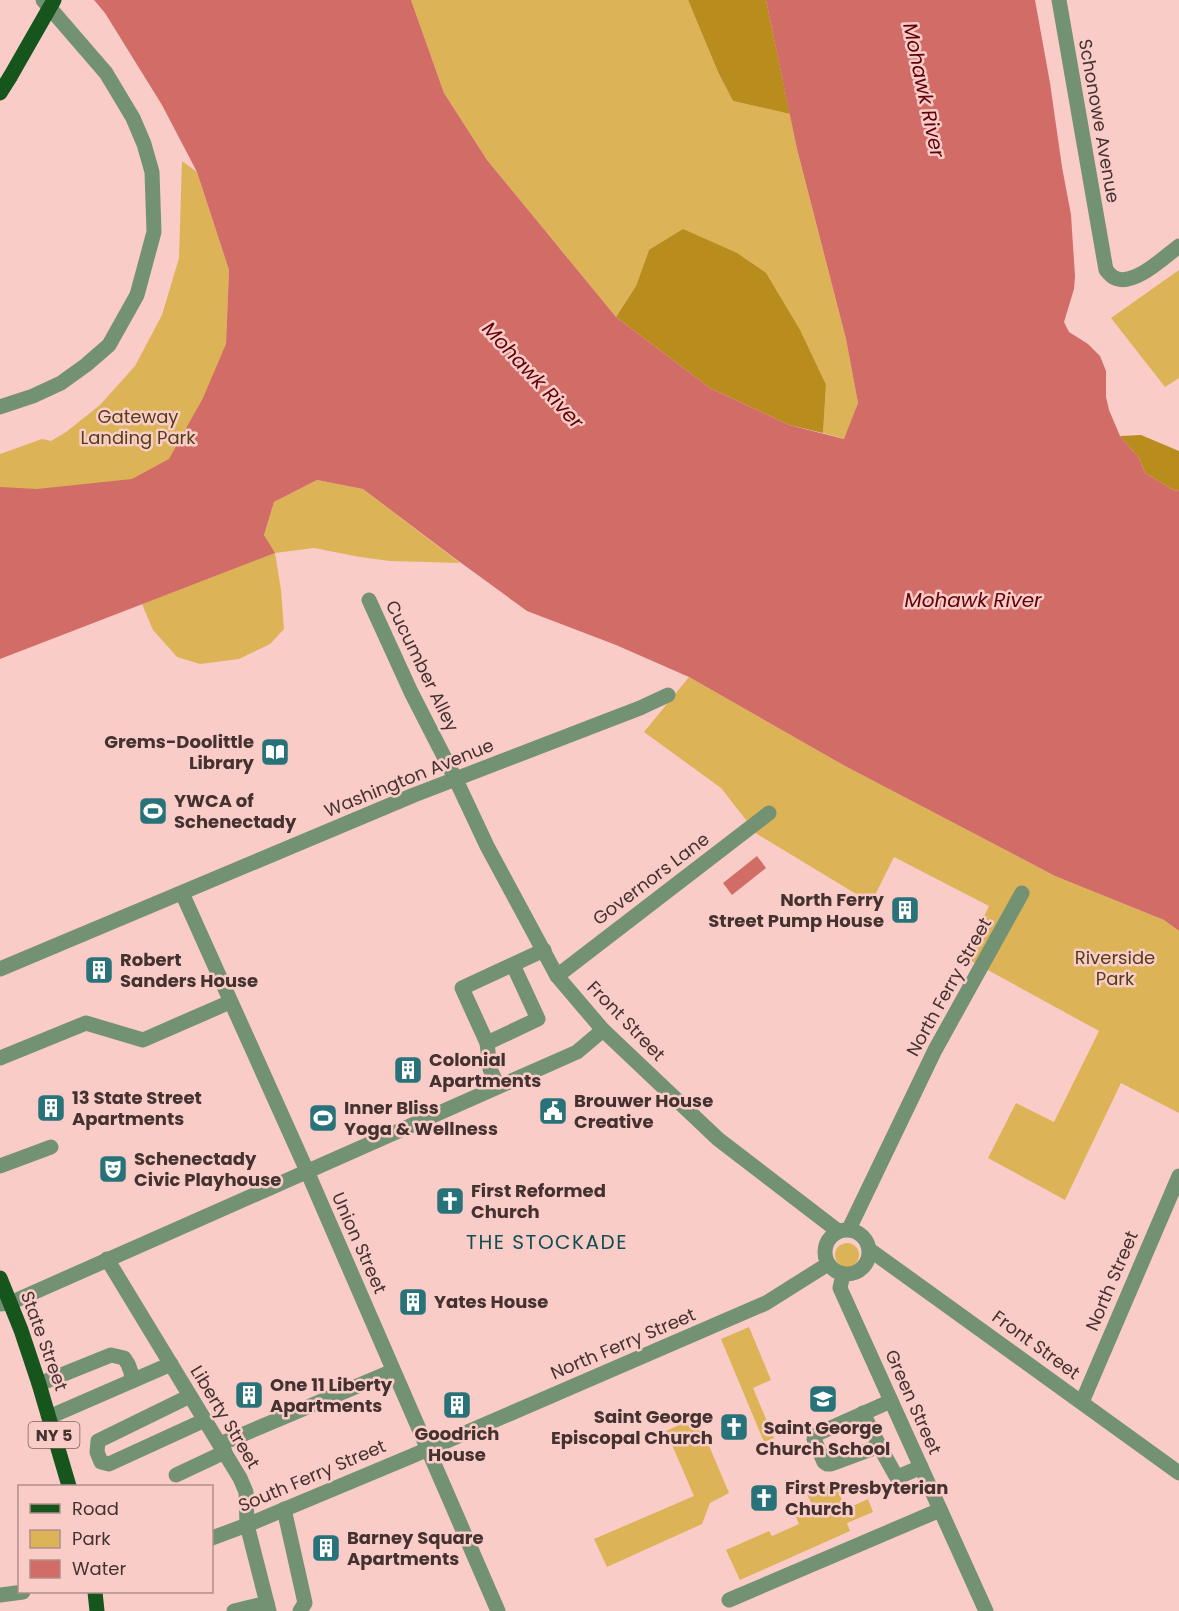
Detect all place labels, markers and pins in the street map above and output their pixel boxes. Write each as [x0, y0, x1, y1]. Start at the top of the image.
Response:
place label: Grems-Doolittle Library [104, 729, 255, 775]
library icon: Grems-Doolittle Library [259, 736, 291, 768]
place label: YWCA of Schenectady [174, 788, 297, 834]
sports icon: YWCA of Schenectady [137, 795, 169, 827]
place label: North Ferry Street Pump House [708, 887, 885, 933]
building icon: North Ferry Street Pump House [889, 894, 921, 926]
place label: Robert Sanders House [120, 947, 258, 993]
building icon: Robert Sanders House [83, 954, 115, 986]
place label: Colonial Apartments [429, 1047, 541, 1093]
building icon: Colonial Apartments [392, 1054, 424, 1086]
place label: 13 State Street Apartments [72, 1085, 202, 1131]
place label: Brouwer House Creative [574, 1088, 713, 1134]
building icon: 13 State Street Apartments [35, 1092, 67, 1124]
place label: Inner Bliss Yoga & Wellness [344, 1095, 498, 1141]
public building icon: Brouwer House Creative [537, 1095, 569, 1127]
sports icon: Inner Bliss Yoga & Wellness [307, 1102, 339, 1134]
place label: Schenectady Civic Playhouse [134, 1146, 281, 1192]
theatre icon: Schenectady Civic Playhouse [97, 1153, 129, 1185]
place label: First Reformed Church [471, 1178, 606, 1224]
church icon: First Reformed Church [434, 1185, 466, 1217]
building icon: Yates House [397, 1286, 429, 1318]
place label: Yates House [434, 1289, 548, 1314]
place label: One 11 Liberty Apartments [270, 1372, 393, 1418]
building icon: One 11 Liberty Apartments [233, 1379, 265, 1411]
school or university icon: Saint George Church School [807, 1383, 839, 1415]
building icon: Goodrich House [441, 1389, 473, 1421]
place label: Saint George Episcopal Church [551, 1404, 713, 1450]
church icon: Saint George Episcopal Church [718, 1411, 750, 1443]
place label: Saint George Church School [756, 1415, 890, 1461]
place label: Goodrich House [415, 1421, 499, 1467]
place label: First Presbyterian Church [785, 1475, 948, 1521]
church icon: First Presbyterian Church [748, 1482, 780, 1514]
place label: Barney Square Apartments [347, 1525, 484, 1571]
building icon: Barney Square Apartments [310, 1532, 342, 1564]

